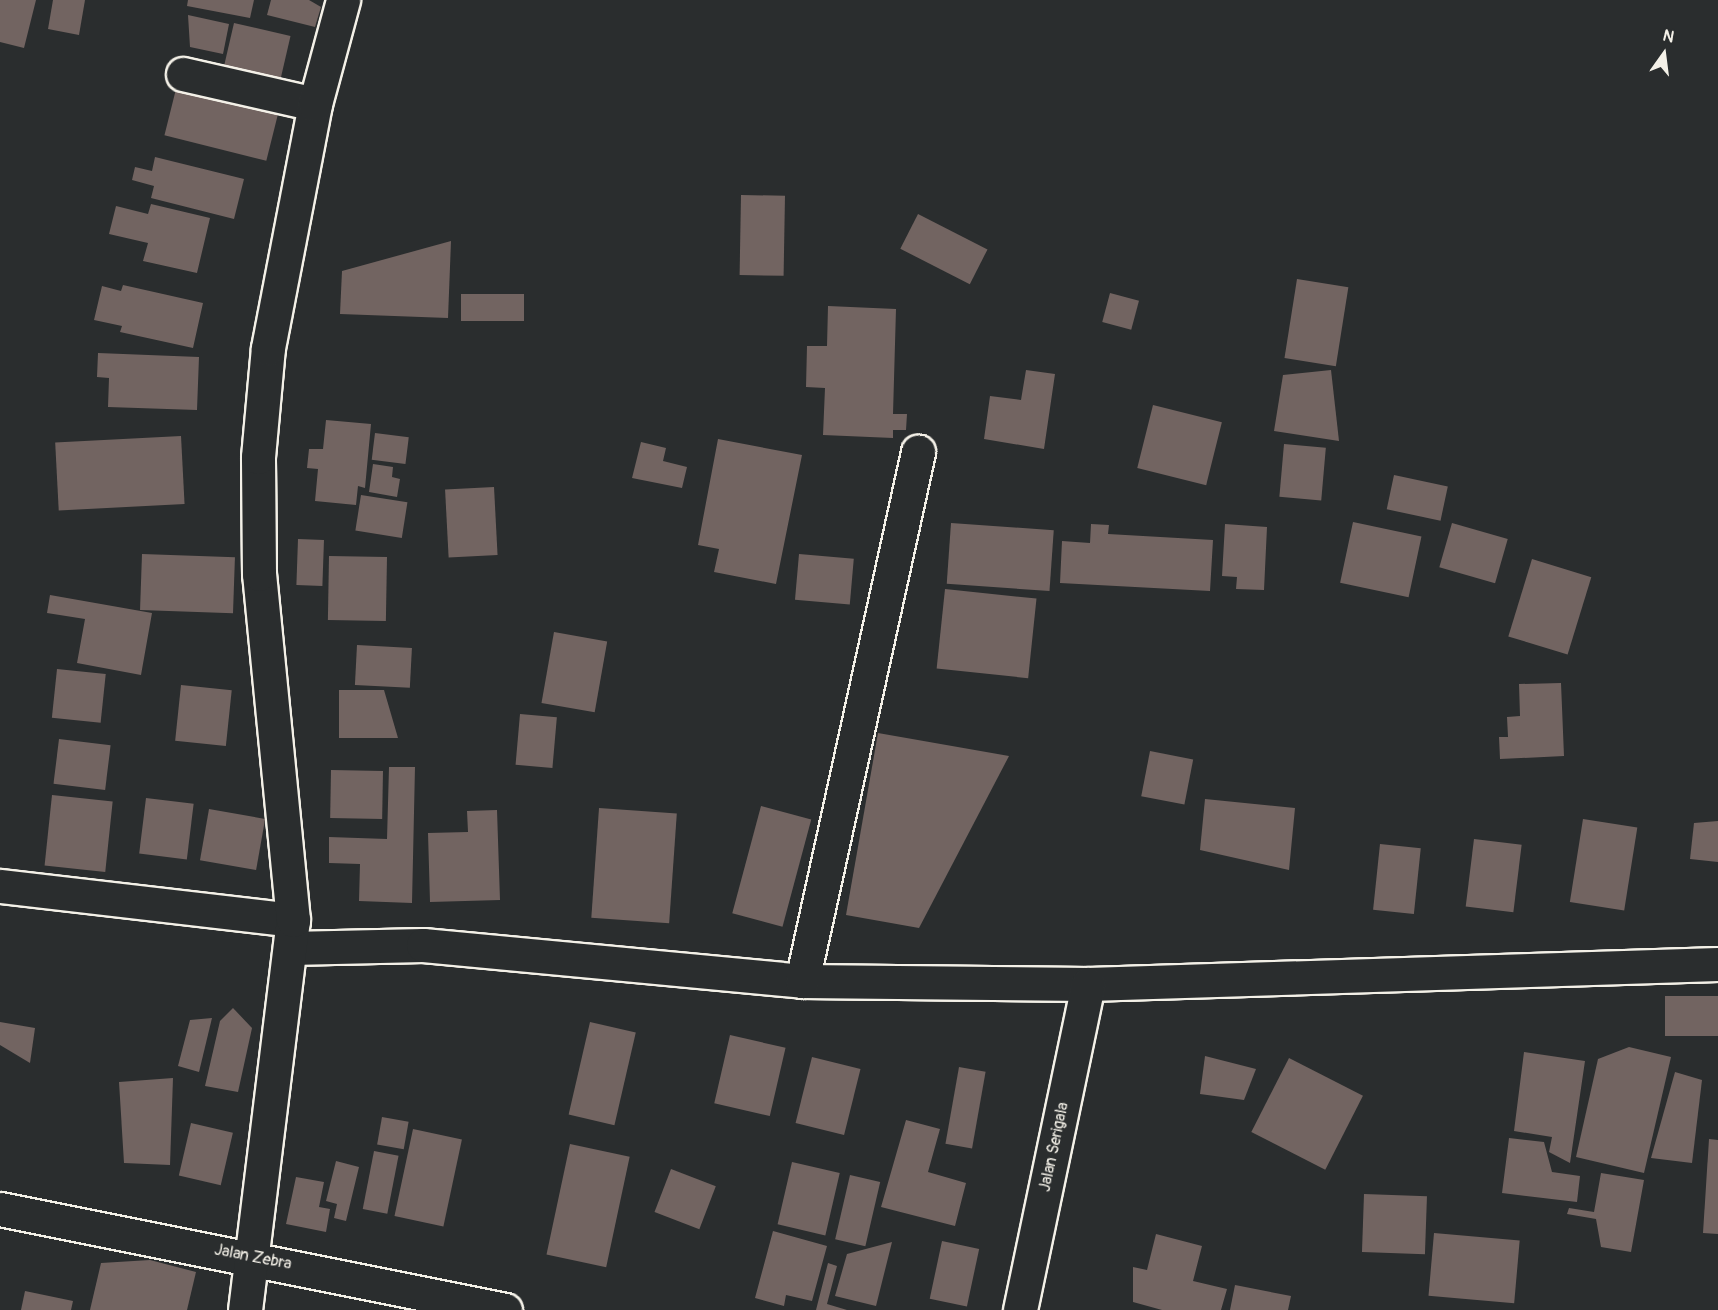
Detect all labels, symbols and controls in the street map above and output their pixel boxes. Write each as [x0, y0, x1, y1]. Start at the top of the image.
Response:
north arrow [1634, 24, 1694, 84]
text: N [1661, 26, 1676, 48]
street label: Jalan Serigala [1035, 1101, 1073, 1193]
street label: Jalan Zebra [213, 1240, 293, 1274]

